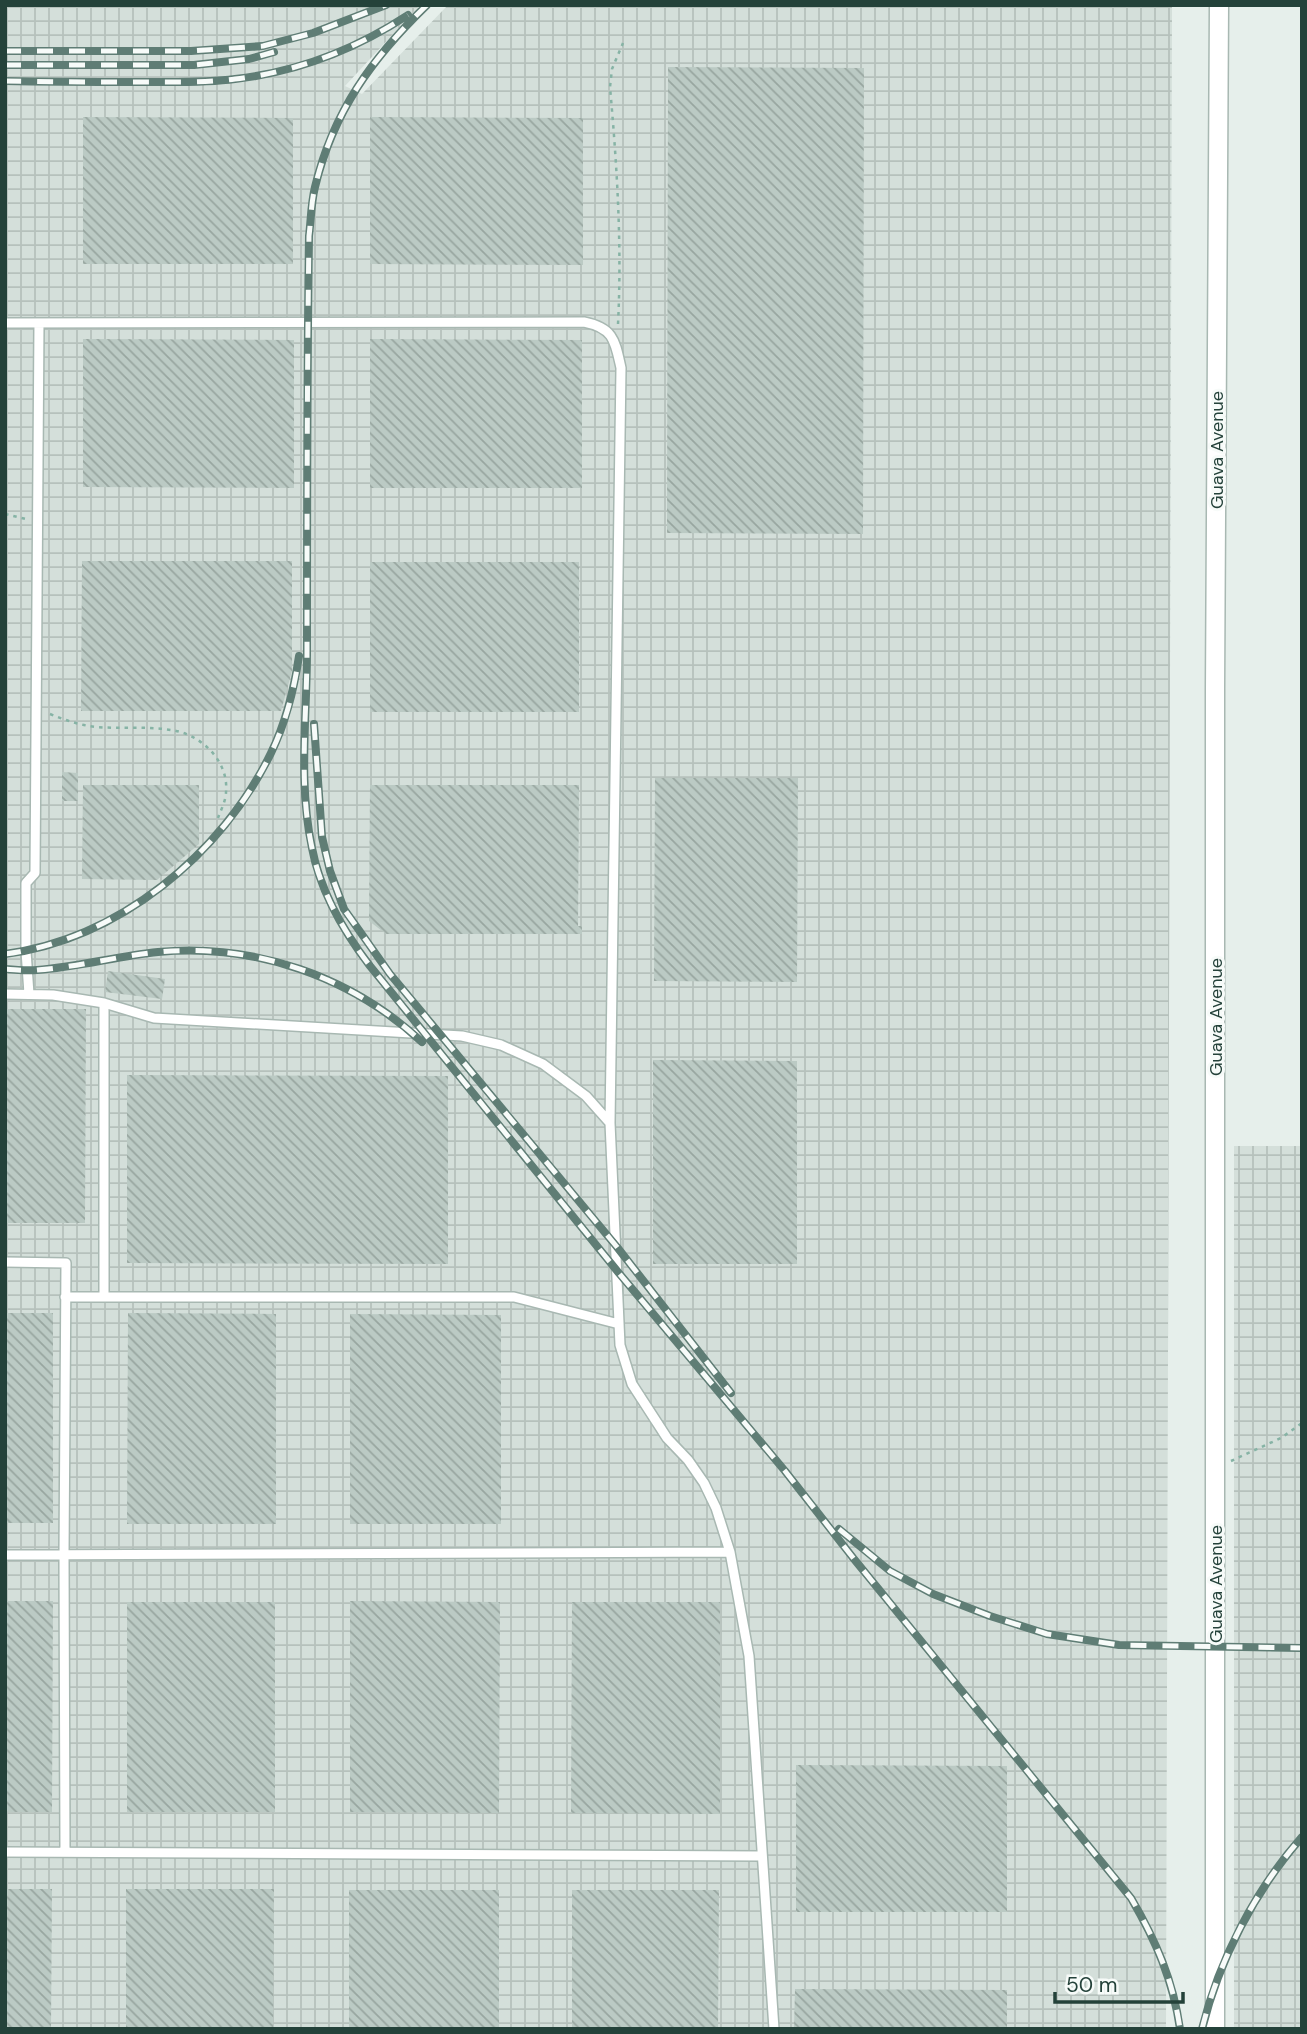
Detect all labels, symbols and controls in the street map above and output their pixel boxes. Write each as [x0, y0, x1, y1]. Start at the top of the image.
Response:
street label: Guava Avenue [1205, 391, 1229, 509]
street label: Guava Avenue [1204, 958, 1228, 1076]
street label: Guava Avenue [1204, 1525, 1228, 1643]
scale bar [1055, 1960, 1183, 2004]
text: 50 m [1066, 1971, 1117, 1999]

